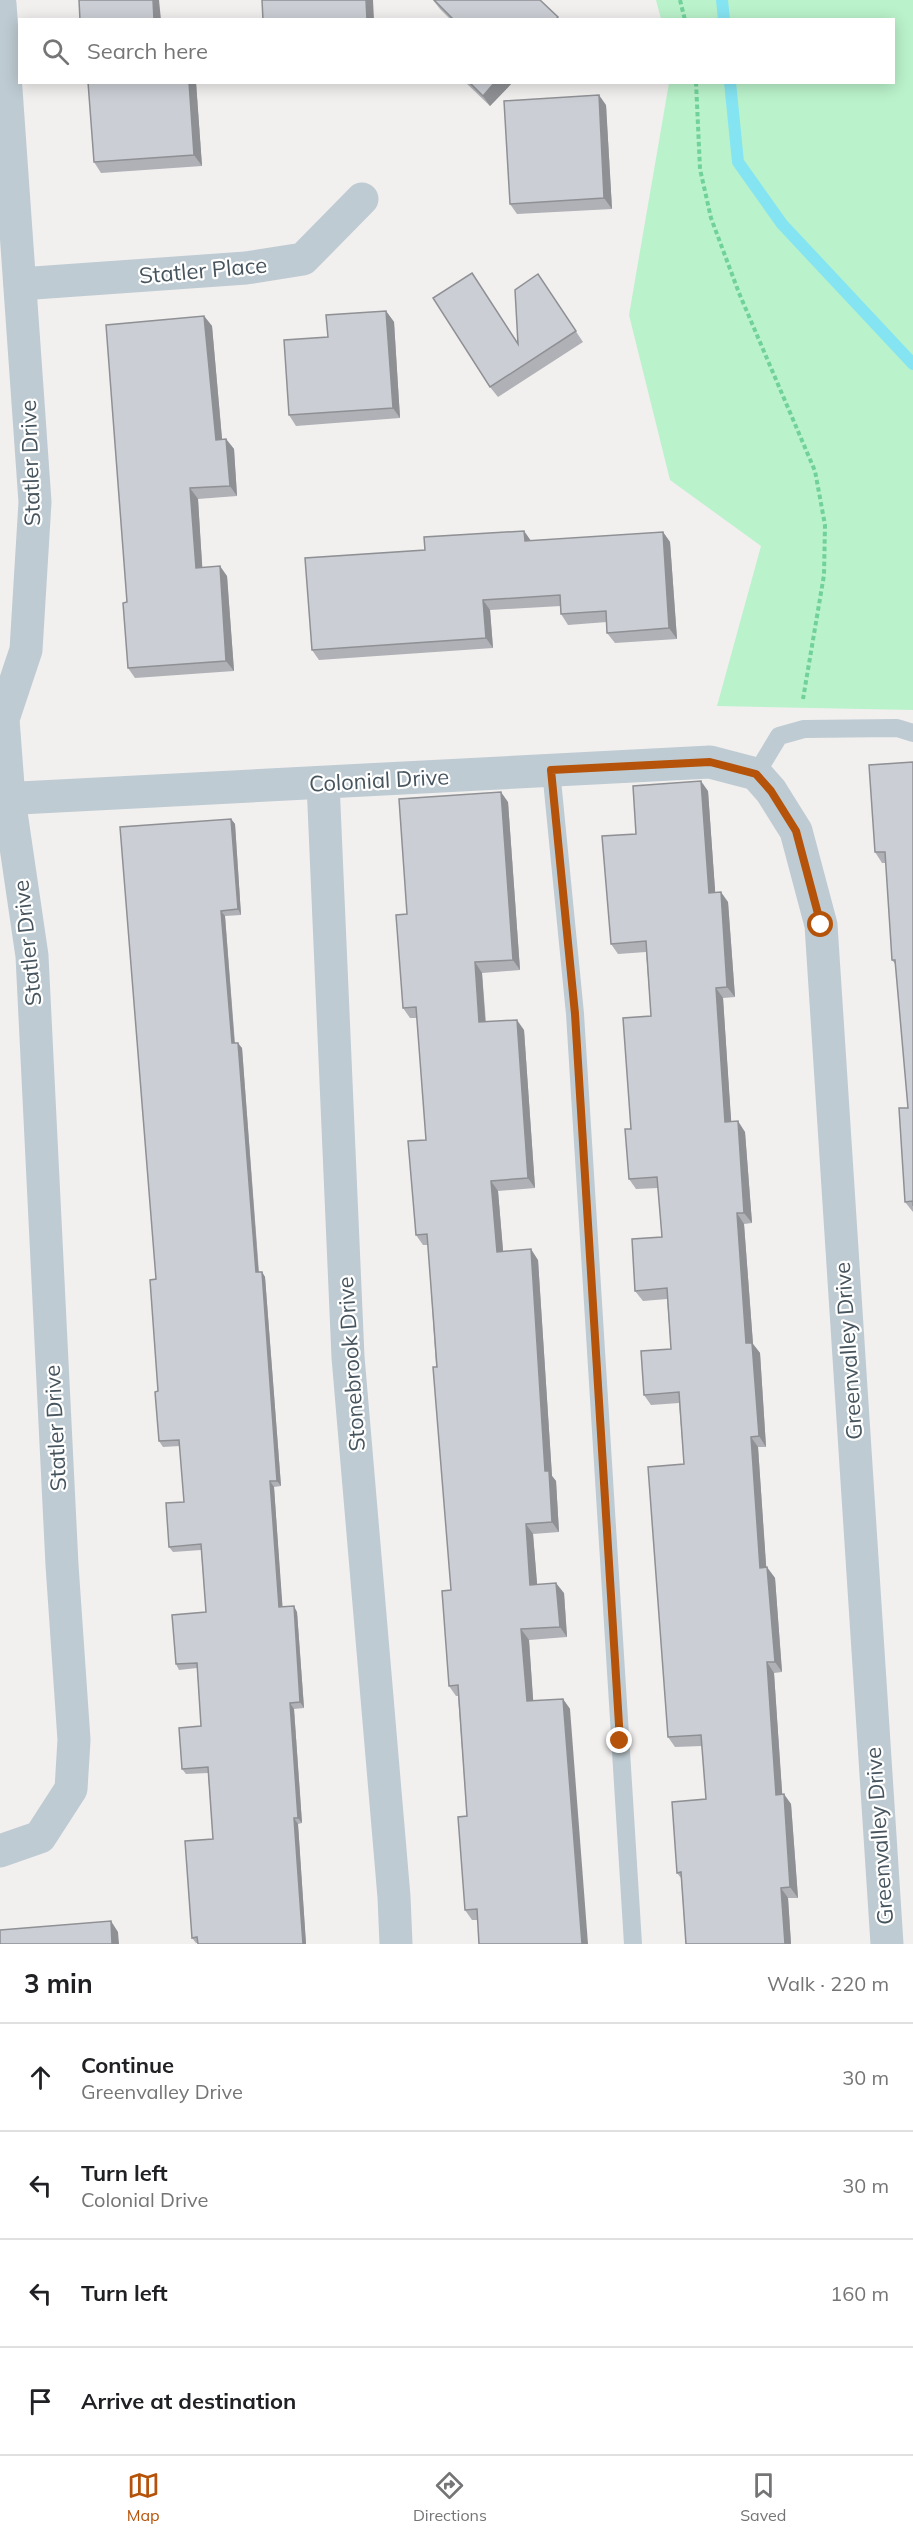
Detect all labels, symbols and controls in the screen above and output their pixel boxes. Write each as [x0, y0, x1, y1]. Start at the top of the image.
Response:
search box [18, 18, 895, 84]
icon: search [39, 35, 72, 68]
text: Search here [87, 37, 208, 65]
street label: Statler Place [138, 250, 268, 290]
street label: Statler Drive [14, 399, 46, 527]
street label: Colonial Drive [308, 762, 450, 798]
street label: Statler Drive [6, 879, 48, 1007]
route start [807, 911, 833, 937]
street label: Greenvalley Drive [828, 1261, 868, 1441]
street label: Stonebrook Drive [331, 1276, 371, 1452]
street label: Statler Drive [38, 1364, 72, 1492]
route end [606, 1727, 632, 1753]
street label: Greenvalley Drive [859, 1746, 899, 1926]
text: 3 min [24, 1967, 93, 2000]
text: Walk · 220 m [767, 1971, 889, 1996]
text: Continue [81, 2051, 174, 2079]
icon: ahead [24, 2061, 57, 2094]
text: 30 m [842, 2065, 889, 2090]
text: Greenvalley Drive [81, 2079, 243, 2104]
text: Turn left [81, 2159, 168, 2187]
icon: left [24, 2169, 57, 2202]
text: 30 m [842, 2173, 889, 2198]
text: Colonial Drive [81, 2187, 208, 2212]
icon: left [24, 2277, 57, 2310]
text: Turn left [81, 2279, 168, 2307]
text: 160 m [830, 2281, 889, 2306]
icon: arrive [24, 2385, 57, 2418]
text: Arrive at destination [81, 2387, 296, 2415]
tab: Map [127, 2469, 160, 2525]
tab: Directions [413, 2469, 487, 2525]
tab: Saved [740, 2469, 786, 2525]

